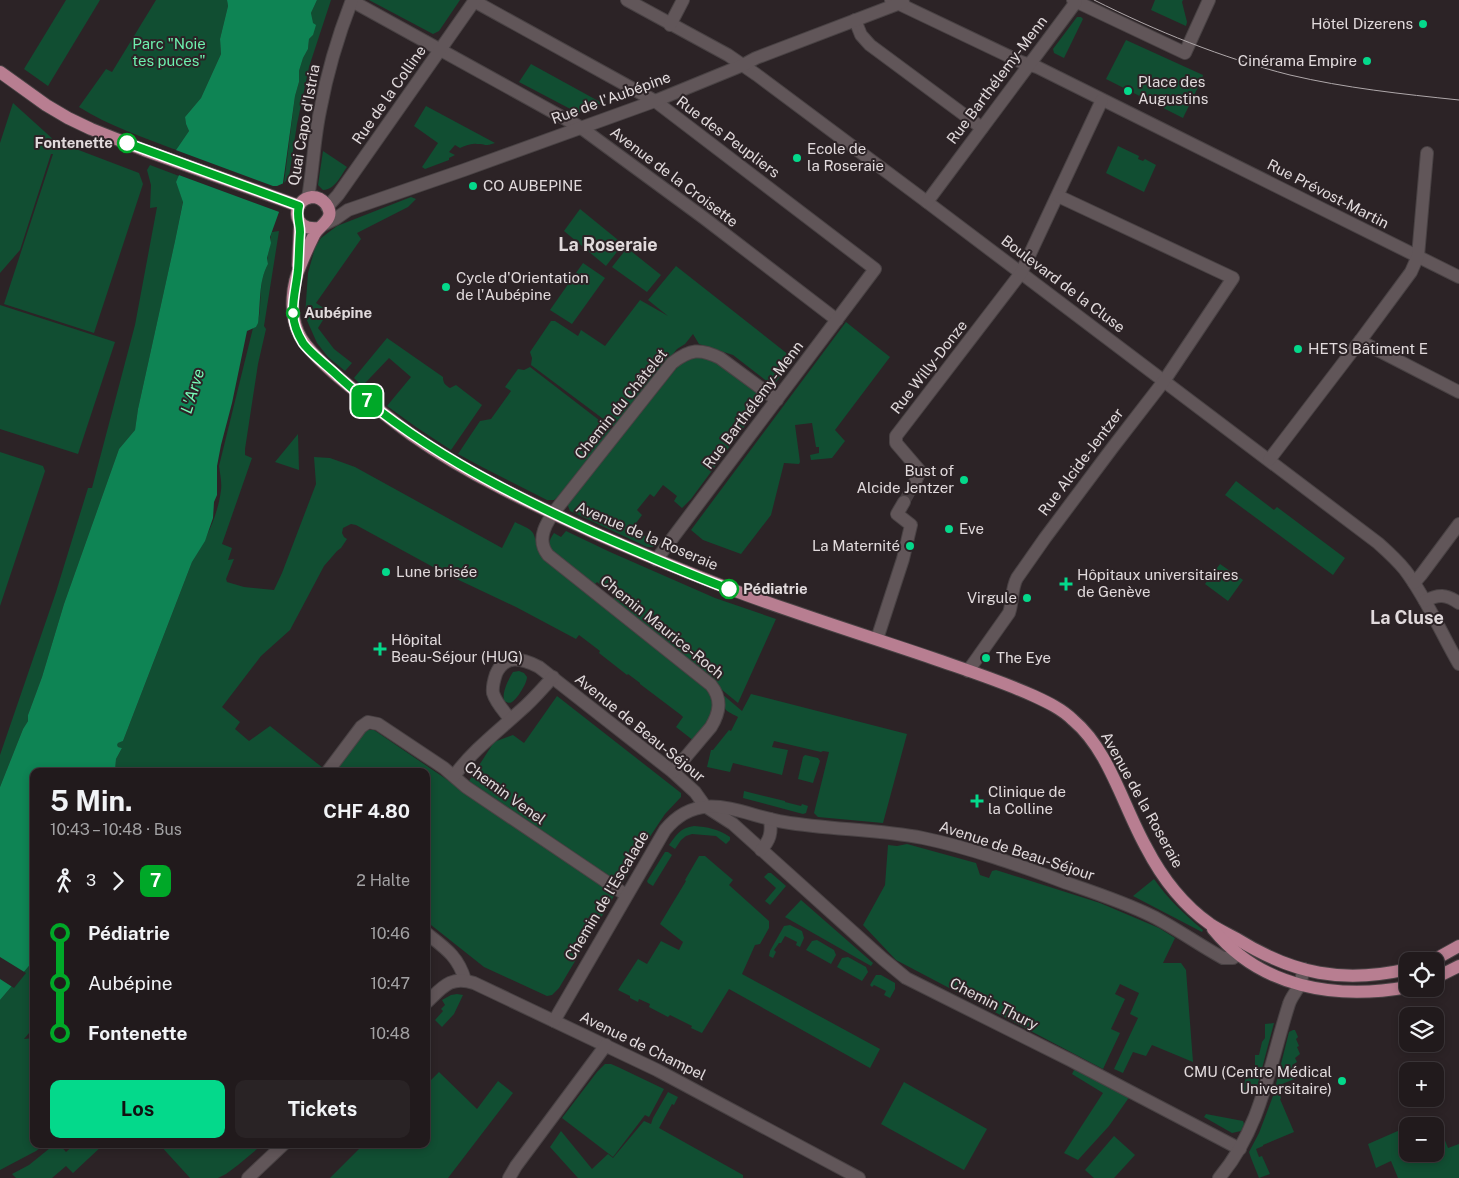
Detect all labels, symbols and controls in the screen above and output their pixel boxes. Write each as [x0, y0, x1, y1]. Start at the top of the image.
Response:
street label: Rue Barthélemy-Menn [943, 12, 1050, 147]
place label: Hôtel Dizerens [1311, 15, 1413, 32]
marker: Hôtel Dizerens [1417, 18, 1429, 30]
park label: Parc "Noie tes puces" [132, 35, 206, 69]
street label: Rue de la Colline [348, 42, 429, 147]
place label: Cinérama Empire [1238, 52, 1357, 69]
marker: Cinérama Empire [1361, 55, 1373, 67]
street label: Quai Capo d'Istria [284, 63, 323, 187]
street label: Rue de l'Aubépine [549, 68, 673, 127]
place label: Place des Augustins [1138, 73, 1208, 107]
marker: Place des Augustins [1122, 85, 1134, 97]
street label: Rue des Peupliers [673, 92, 783, 181]
street label: Avenue de la Croisette [607, 123, 742, 230]
marker: Fontenette [117, 133, 137, 153]
place label: Fontenette [35, 134, 113, 151]
place label: Ecole de la Roseraie [807, 140, 884, 174]
marker: Ecole de la Roseraie [791, 152, 803, 164]
street label: Rue Prévost-Martin [1265, 155, 1392, 232]
place label: CO AUBEPINE [483, 177, 583, 194]
marker: CO AUBEPINE [467, 180, 479, 192]
street label: Boulevard de la Cluse [998, 232, 1129, 336]
district label: La Roseraie [558, 234, 658, 255]
place label: Cycle d'Orientation de l'Aubépine [456, 269, 589, 303]
marker: Cycle d'Orientation de l'Aubépine [440, 281, 452, 293]
place label: Aubépine [304, 304, 372, 321]
marker: Aubépine [286, 306, 300, 320]
street label: Rue Willy-Donze [887, 317, 970, 417]
street label: Rue Barthélemy-Menn [699, 337, 806, 472]
place label: HETS Bâtiment E [1308, 340, 1428, 357]
marker: HETS Bâtiment E [1292, 343, 1304, 355]
street label: Chemin du Châtelet [571, 345, 670, 462]
water label: L'Arve [177, 366, 208, 416]
line badge: 7 [351, 385, 383, 417]
text: 7 [361, 390, 373, 411]
street label: Rue Alcide-Jentzer [1035, 405, 1127, 519]
place label: Bust of Alcide Jentzer [856, 462, 954, 496]
marker: Bust of Alcide Jentzer [958, 474, 970, 486]
street label: Avenue de la Roseraie [574, 498, 721, 573]
place label: Eve [959, 520, 984, 537]
marker: Eve [943, 523, 955, 535]
place label: La Maternité [812, 537, 900, 554]
marker: La Maternité [904, 540, 916, 552]
place label: Lune brisée [396, 563, 477, 580]
marker: Lune brisée [380, 566, 392, 578]
place label: Hôpitaux universitaires de Genève [1077, 566, 1238, 600]
street label: Chemin Maurice-Roch [597, 572, 727, 682]
marker: Hôpitaux universitaires de Genève [1059, 577, 1073, 591]
marker: Pédiatrie [719, 579, 739, 599]
place label: Pédiatrie [743, 580, 808, 597]
place label: Virgule [967, 589, 1017, 606]
marker: Virgule [1021, 592, 1033, 604]
district label: La Cluse [1370, 607, 1444, 628]
place label: Hôpital Beau-Séjour (HUG) [391, 631, 523, 665]
marker: Hôpital Beau-Séjour (HUG) [373, 642, 387, 656]
place label: The Eye [996, 649, 1051, 666]
marker: The Eye [980, 652, 992, 664]
street label: Avenue de Beau-Séjour [572, 670, 709, 785]
street label: Avenue de la Roseraie [1098, 729, 1187, 871]
street label: Chemin Venel [462, 758, 549, 828]
place label: Clinique de la Colline [988, 783, 1066, 817]
text: 5 Min. [50, 784, 133, 817]
marker: Clinique de la Colline [970, 794, 984, 808]
text: CHF 4.80 [323, 800, 410, 822]
street label: Avenue de Beau-Séjour [937, 817, 1097, 884]
text: 10:43 – 10:48 · Bus [50, 820, 182, 839]
street label: Chemin de l'Escalade [561, 828, 652, 964]
icon: walk [50, 867, 78, 895]
icon: forward [104, 867, 132, 895]
text: 7 [150, 870, 161, 891]
text: 3 [86, 871, 96, 890]
text: 2 Halte [356, 871, 410, 890]
text: Pédiatrie [88, 922, 170, 944]
text: 10:46 [370, 924, 410, 943]
map controls [1399, 952, 1444, 1162]
button: locate [1399, 952, 1444, 997]
text: Aubépine [88, 972, 172, 994]
text: 10:47 [371, 974, 410, 993]
street label: Chemin Thury [947, 974, 1041, 1033]
button: layers [1399, 1007, 1444, 1052]
street label: Avenue de Champel [577, 1008, 709, 1083]
text: Fontenette [88, 1022, 187, 1044]
text: 10:48 [370, 1024, 410, 1043]
button: + [1399, 1062, 1444, 1107]
place label: CMU (Centre Médical Universitaire) [1184, 1063, 1332, 1097]
marker: CMU (Centre Médical Universitaire) [1336, 1075, 1348, 1087]
button: Los [50, 1080, 225, 1138]
button: Tickets [235, 1080, 410, 1138]
button: − [1399, 1117, 1444, 1162]

